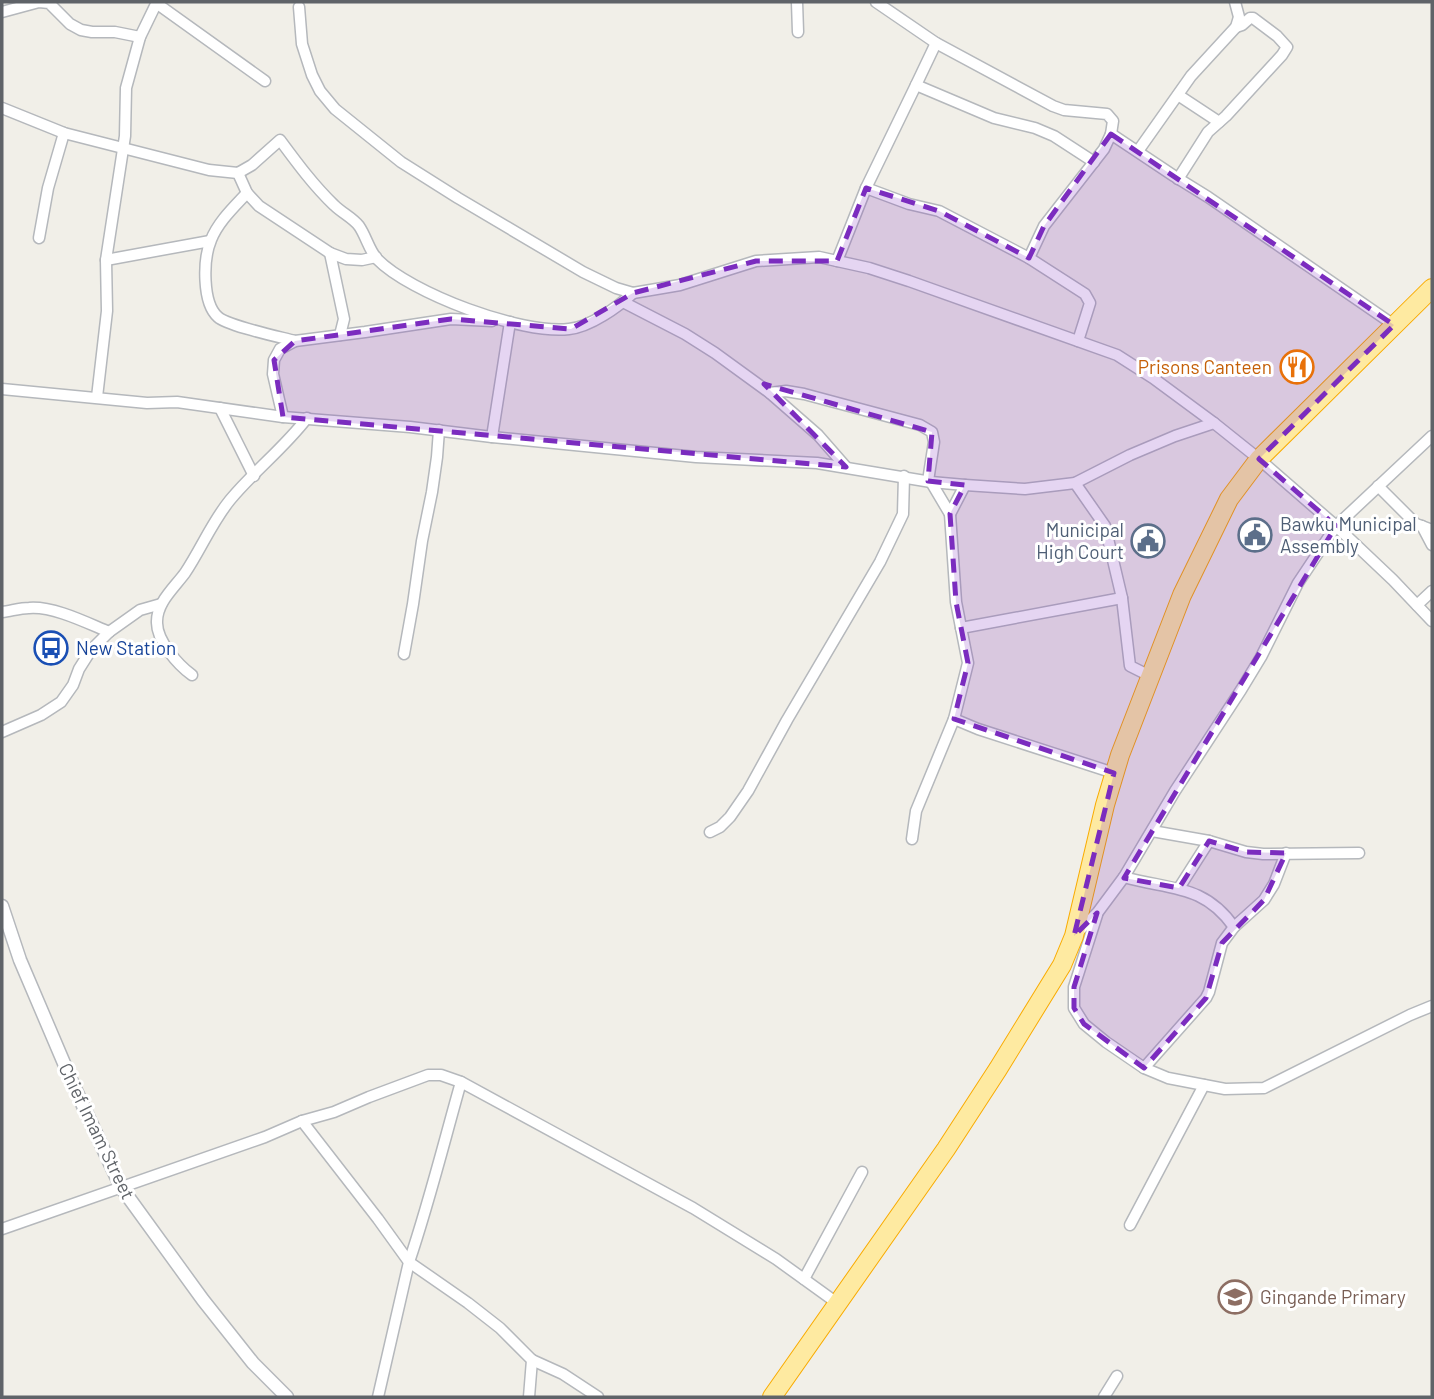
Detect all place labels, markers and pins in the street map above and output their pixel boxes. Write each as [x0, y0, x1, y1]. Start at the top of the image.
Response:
restaurant icon: Prisons Canteen [1278, 348, 1316, 386]
place label: Prisons Canteen [1138, 355, 1272, 378]
place label: Bawku Municipal Assembly [1280, 512, 1417, 557]
public building icon: Bawku Municipal Assembly [1236, 516, 1274, 554]
place label: Municipal High Court [1036, 518, 1124, 563]
public building icon: Municipal High Court [1129, 522, 1167, 560]
bus stop icon: New Station [32, 629, 70, 667]
place label: New Station [76, 636, 176, 659]
school or university icon: Gingande Primary [1216, 1278, 1254, 1316]
place label: Gingande Primary [1260, 1285, 1406, 1308]

